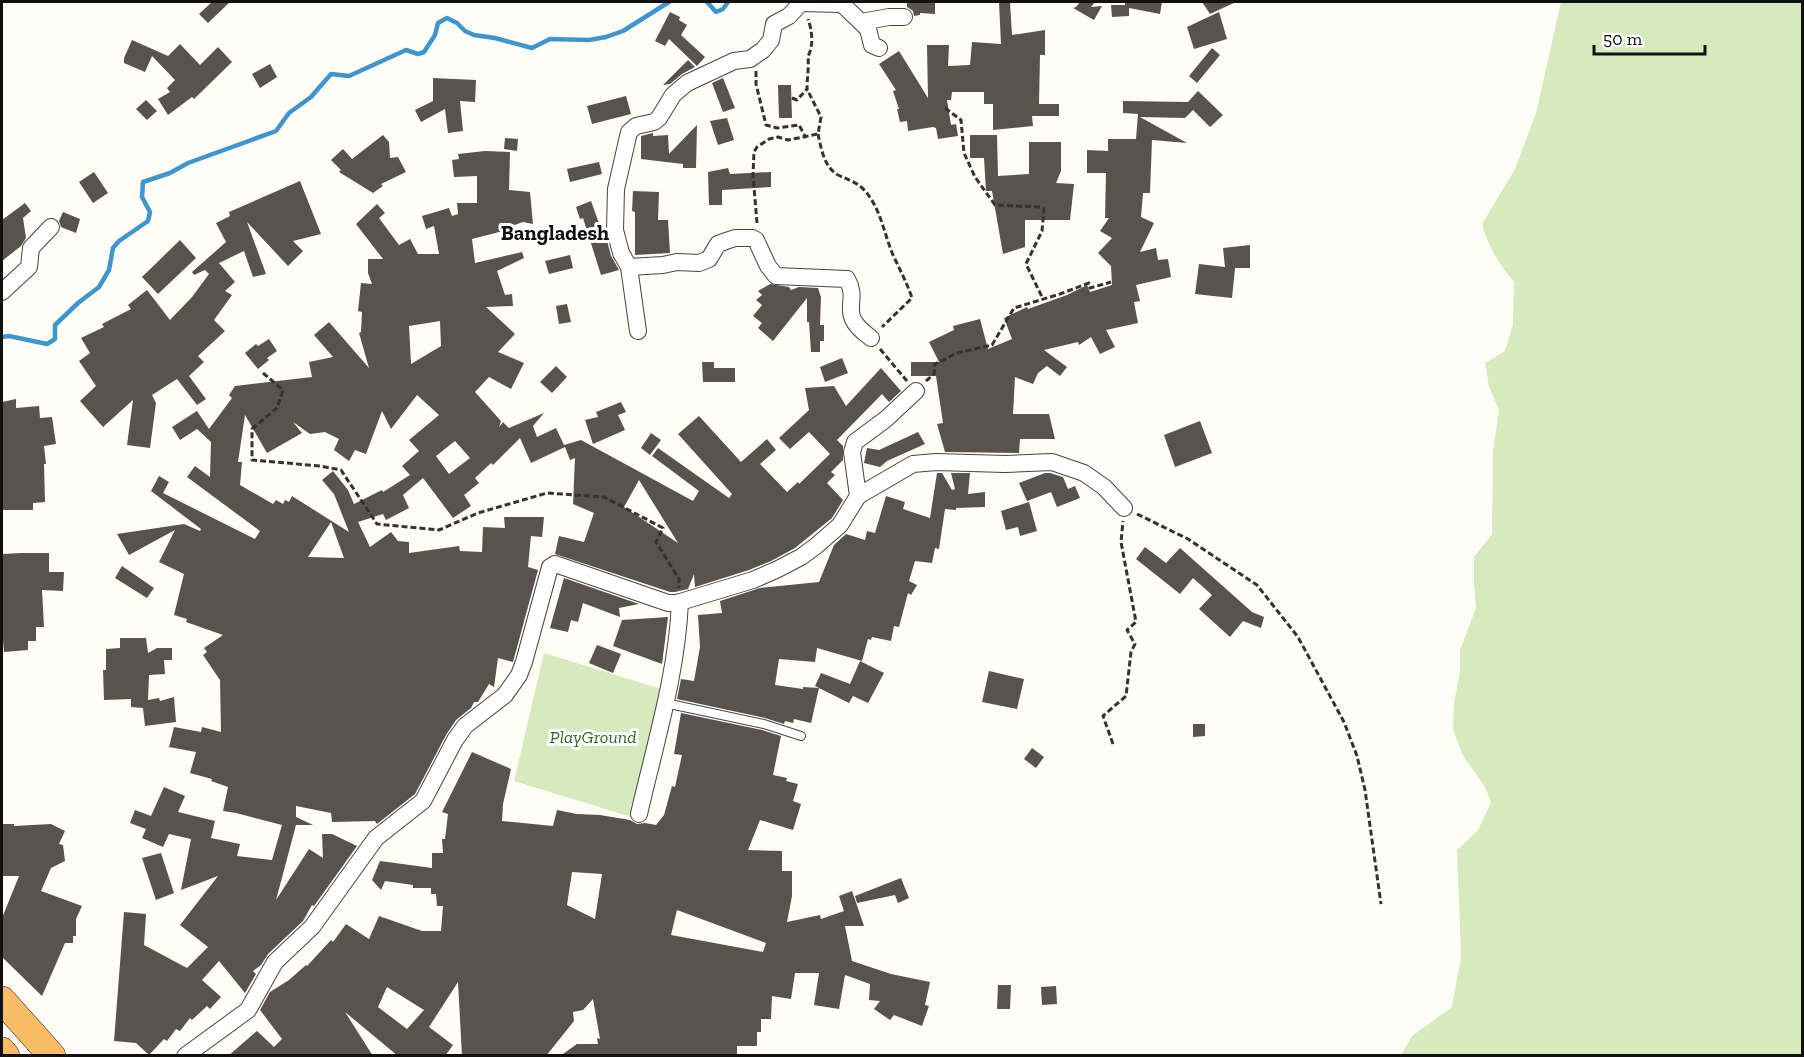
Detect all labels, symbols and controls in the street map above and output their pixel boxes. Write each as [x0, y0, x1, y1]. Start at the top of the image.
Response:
scale bar [1594, 18, 1705, 56]
text: 50 m [1603, 28, 1643, 50]
district label: Bangladesh [501, 220, 609, 245]
park label: PlayGround [550, 726, 636, 748]

